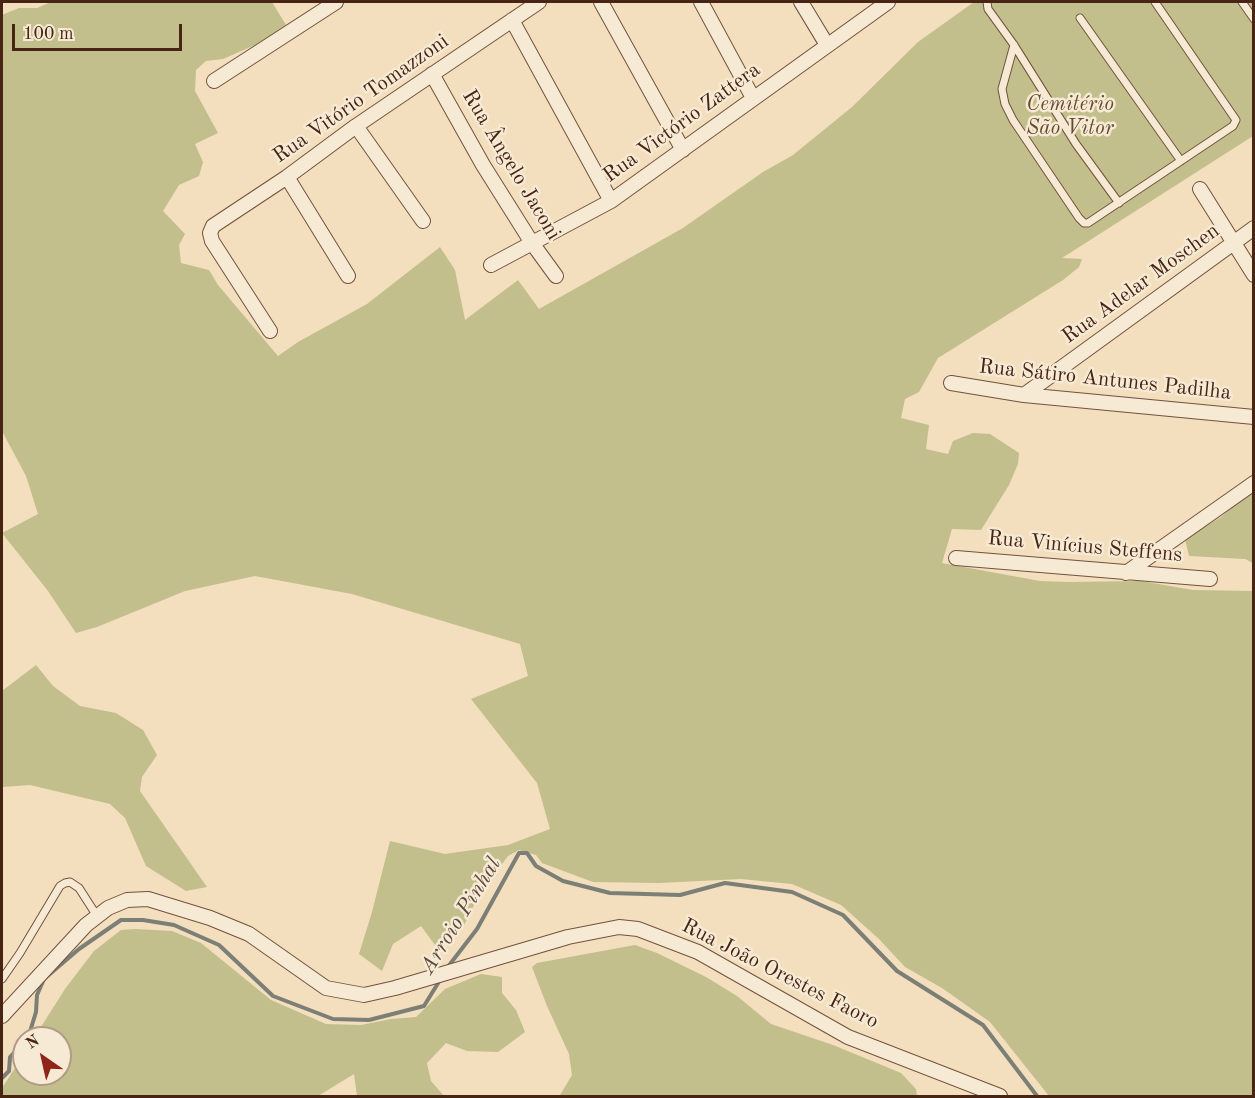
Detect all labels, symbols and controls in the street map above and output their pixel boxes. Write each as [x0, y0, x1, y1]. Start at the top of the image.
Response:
scale bar [15, 12, 184, 50]
text: 100 m [23, 25, 74, 43]
street label: Rua Vitório Tomazzoni [268, 29, 454, 169]
street label: Rua Victório Zattera [598, 57, 766, 189]
street label: Rua Ângelo Jaconi [456, 85, 566, 245]
park label: Cemitério São Vitor [1026, 91, 1114, 141]
street label: Rua Adelar Moschen [1057, 218, 1225, 350]
street label: Rua Sátiro Antunes Padilha [978, 354, 1232, 406]
street label: Rua Vinícius Steffens [987, 526, 1183, 568]
water label: Arroio Pinhal [415, 853, 507, 979]
street label: Rua João Orestes Faoro [677, 913, 883, 1035]
north arrow [12, 1026, 72, 1086]
text: N [24, 1033, 43, 1053]

